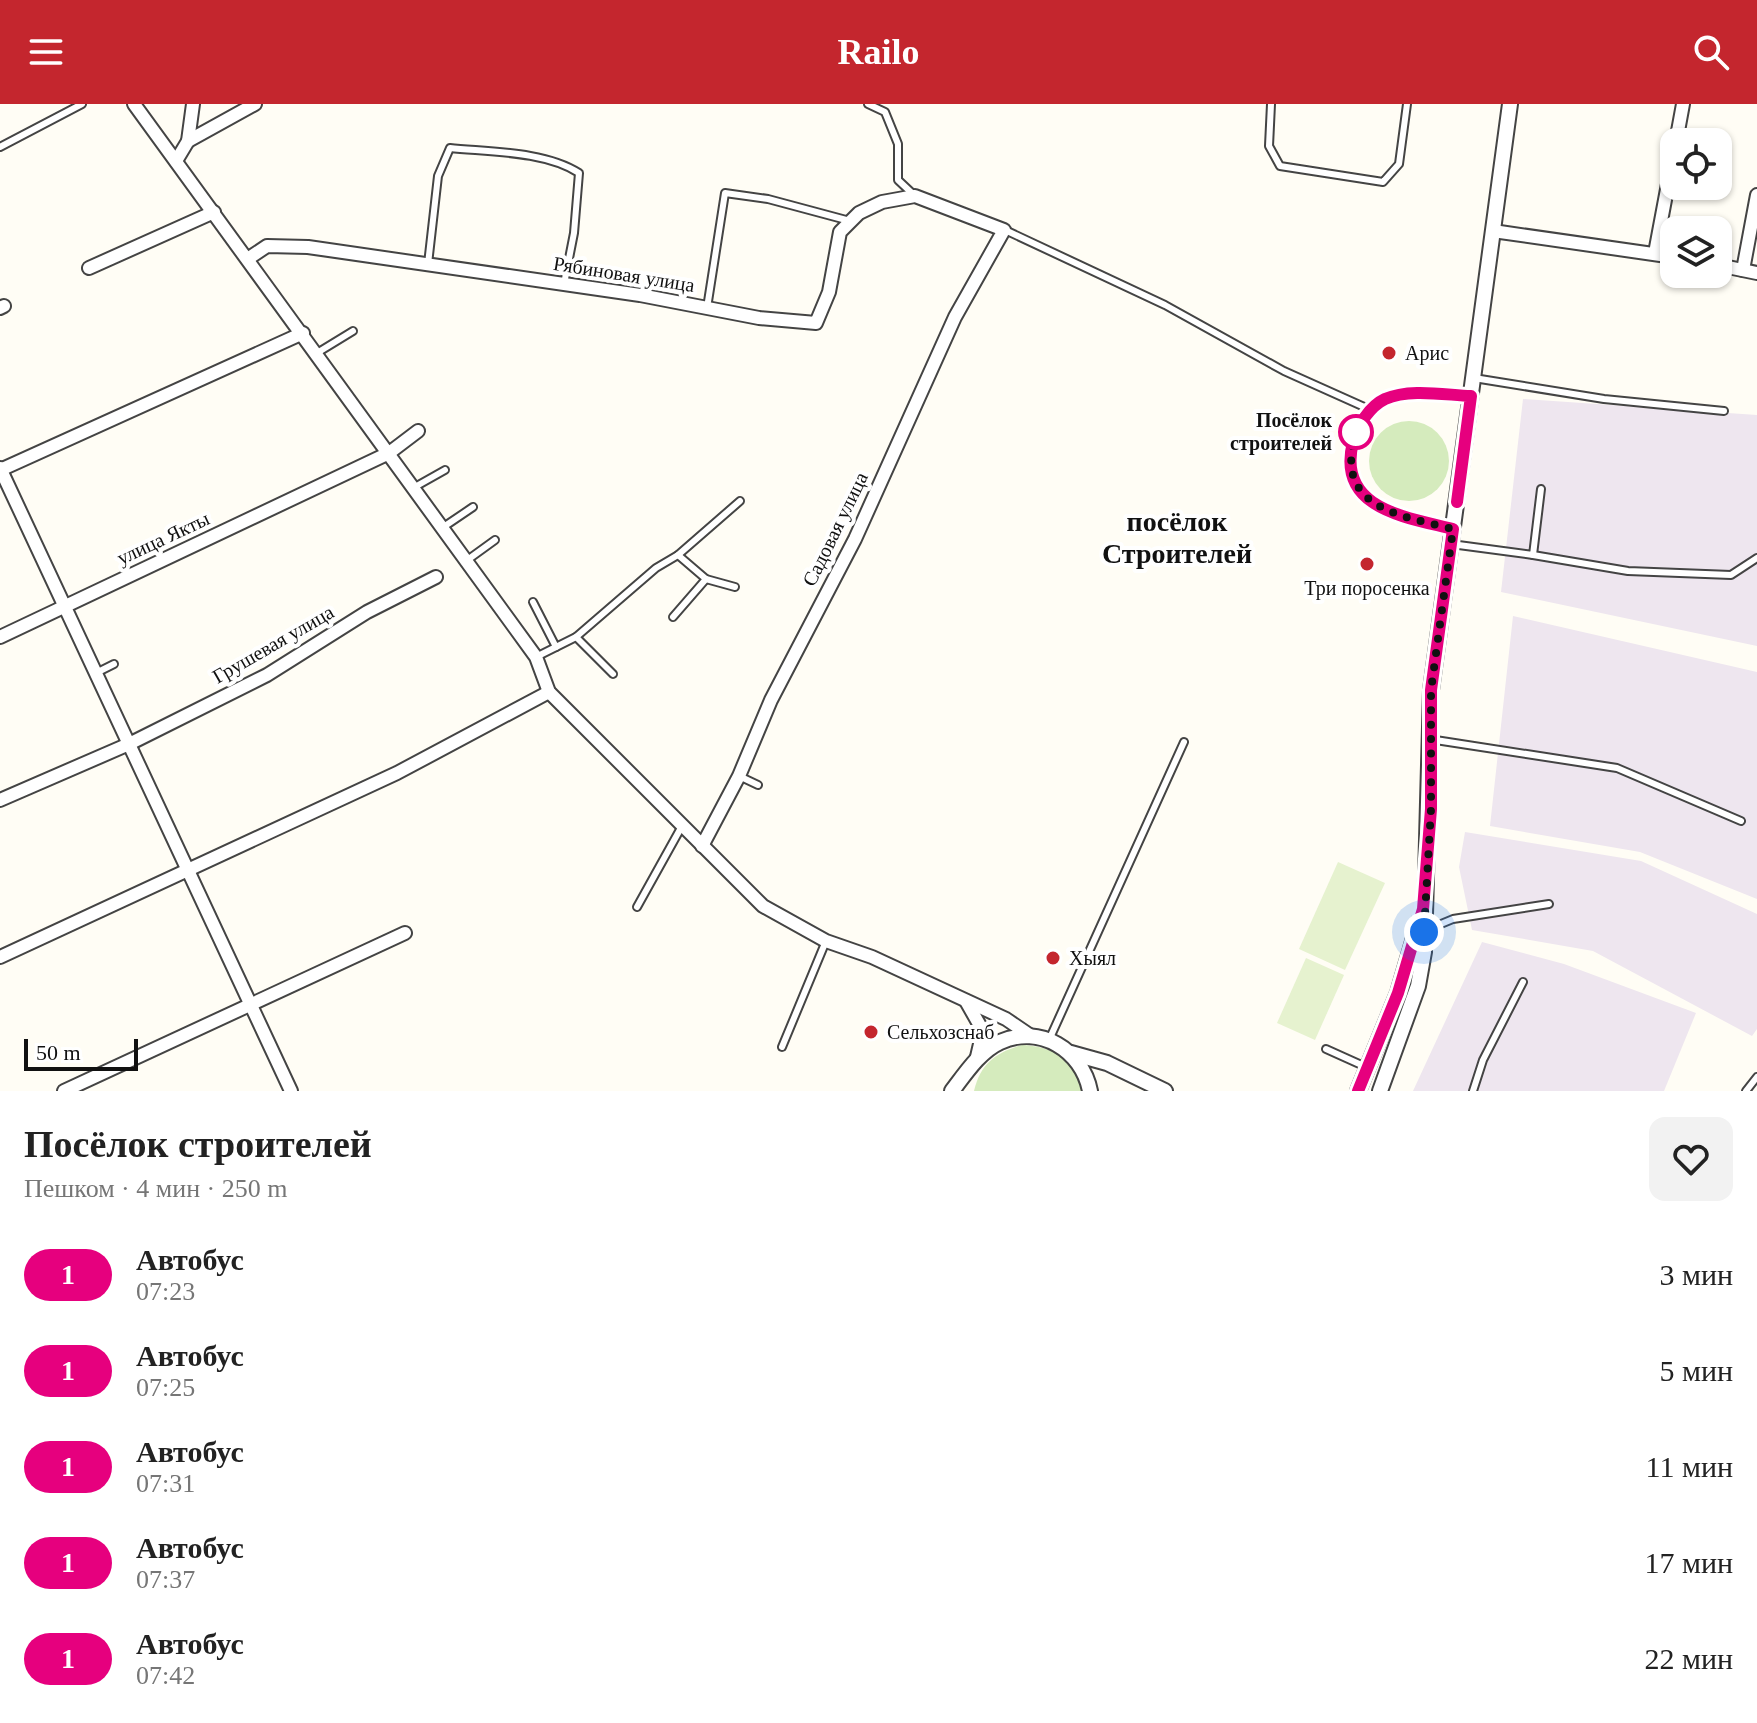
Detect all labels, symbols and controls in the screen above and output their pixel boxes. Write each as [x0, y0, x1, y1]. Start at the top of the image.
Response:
icon: menu [24, 30, 68, 74]
icon: search [1689, 30, 1733, 74]
text: Railo [837, 32, 920, 72]
map controls [1660, 128, 1732, 288]
button: locate [1660, 128, 1732, 200]
button: layers [1660, 216, 1732, 288]
street label: Рябиновая улица [552, 252, 696, 297]
place label: Арис [1405, 342, 1449, 365]
marker: Арис [1380, 344, 1398, 362]
place label: Посёлок строителей [1230, 409, 1332, 455]
marker: Посёлок строителей [1339, 415, 1373, 449]
street label: Садовая улица [798, 468, 873, 590]
district label: посёлок Строителей [1102, 506, 1252, 569]
street label: улица Якты [113, 507, 213, 570]
marker: Три поросенка [1358, 555, 1376, 573]
place label: Три поросенка [1304, 577, 1430, 600]
street label: Грушевая улица [209, 600, 338, 688]
your location [1404, 912, 1444, 952]
place label: Хыял [1069, 947, 1116, 969]
marker: Хыял [1044, 949, 1062, 967]
place label: Сельхозснаб [887, 1021, 994, 1043]
marker: Сельхозснаб [862, 1023, 880, 1041]
scale bar [24, 1035, 138, 1071]
text: 50 m [36, 1040, 81, 1065]
button: heart [1649, 1117, 1733, 1201]
text: Посёлок строителей [24, 1123, 372, 1165]
text: Пешком · 4 мин · 250 m [24, 1174, 287, 1203]
text: Автобус [136, 1243, 244, 1276]
text: 3 мин [1659, 1258, 1733, 1291]
text: 1 [61, 1259, 75, 1290]
text: 07:23 [136, 1277, 195, 1306]
text: Автобус [136, 1339, 244, 1372]
text: 5 мин [1659, 1354, 1733, 1387]
text: 1 [61, 1355, 75, 1386]
text: 07:25 [136, 1373, 195, 1402]
text: Автобус [136, 1435, 244, 1468]
text: 11 мин [1646, 1450, 1733, 1483]
text: 1 [61, 1451, 75, 1482]
text: 07:31 [136, 1469, 195, 1498]
text: Автобус [136, 1531, 244, 1564]
text: 17 мин [1644, 1546, 1733, 1579]
text: 1 [61, 1547, 75, 1578]
text: 07:37 [136, 1565, 195, 1594]
text: Автобус [136, 1627, 244, 1660]
text: 22 мин [1644, 1642, 1733, 1675]
text: 1 [61, 1643, 75, 1674]
text: 07:42 [136, 1661, 195, 1690]

